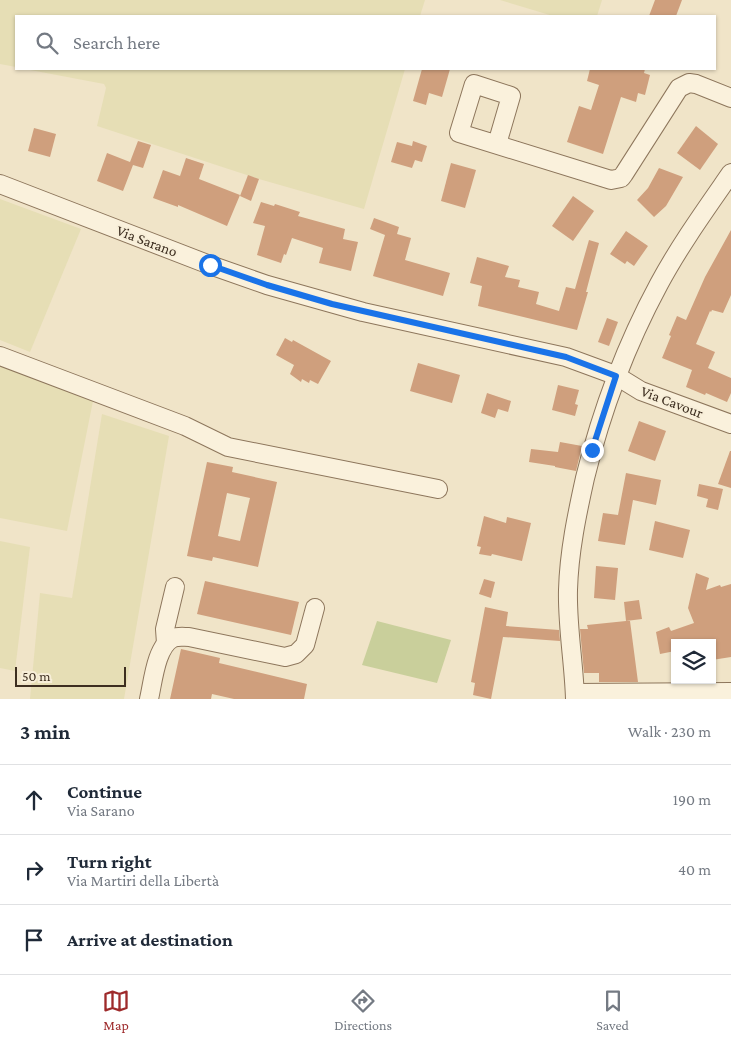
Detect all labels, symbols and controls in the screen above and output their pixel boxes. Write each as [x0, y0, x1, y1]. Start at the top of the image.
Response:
search box [15, 15, 716, 70]
icon: search [33, 29, 61, 57]
text: Search here [73, 32, 160, 53]
street label: Via Sarano [115, 222, 179, 260]
route start [199, 254, 222, 277]
street label: Via Cavour [639, 383, 706, 421]
route end [581, 439, 604, 462]
map controls [671, 639, 716, 684]
button: layers [671, 639, 716, 684]
scale bar [15, 664, 126, 687]
text: 50 m [22, 668, 50, 684]
text: 3 min [20, 720, 70, 744]
text: Walk · 230 m [628, 723, 711, 740]
text: Continue [67, 781, 142, 802]
icon: ahead [20, 786, 48, 814]
text: 190 m [673, 791, 711, 808]
text: Via Sarano [67, 802, 135, 819]
text: Turn right [67, 851, 152, 872]
icon: right [20, 856, 48, 884]
text: 40 m [678, 861, 711, 878]
text: Via Martiri della Libertà [67, 872, 219, 889]
icon: arrive [20, 926, 48, 954]
text: Arrive at destination [67, 929, 233, 950]
tab: Map [102, 987, 130, 1033]
tab: Directions [334, 987, 392, 1033]
tab: Saved [596, 987, 629, 1033]

